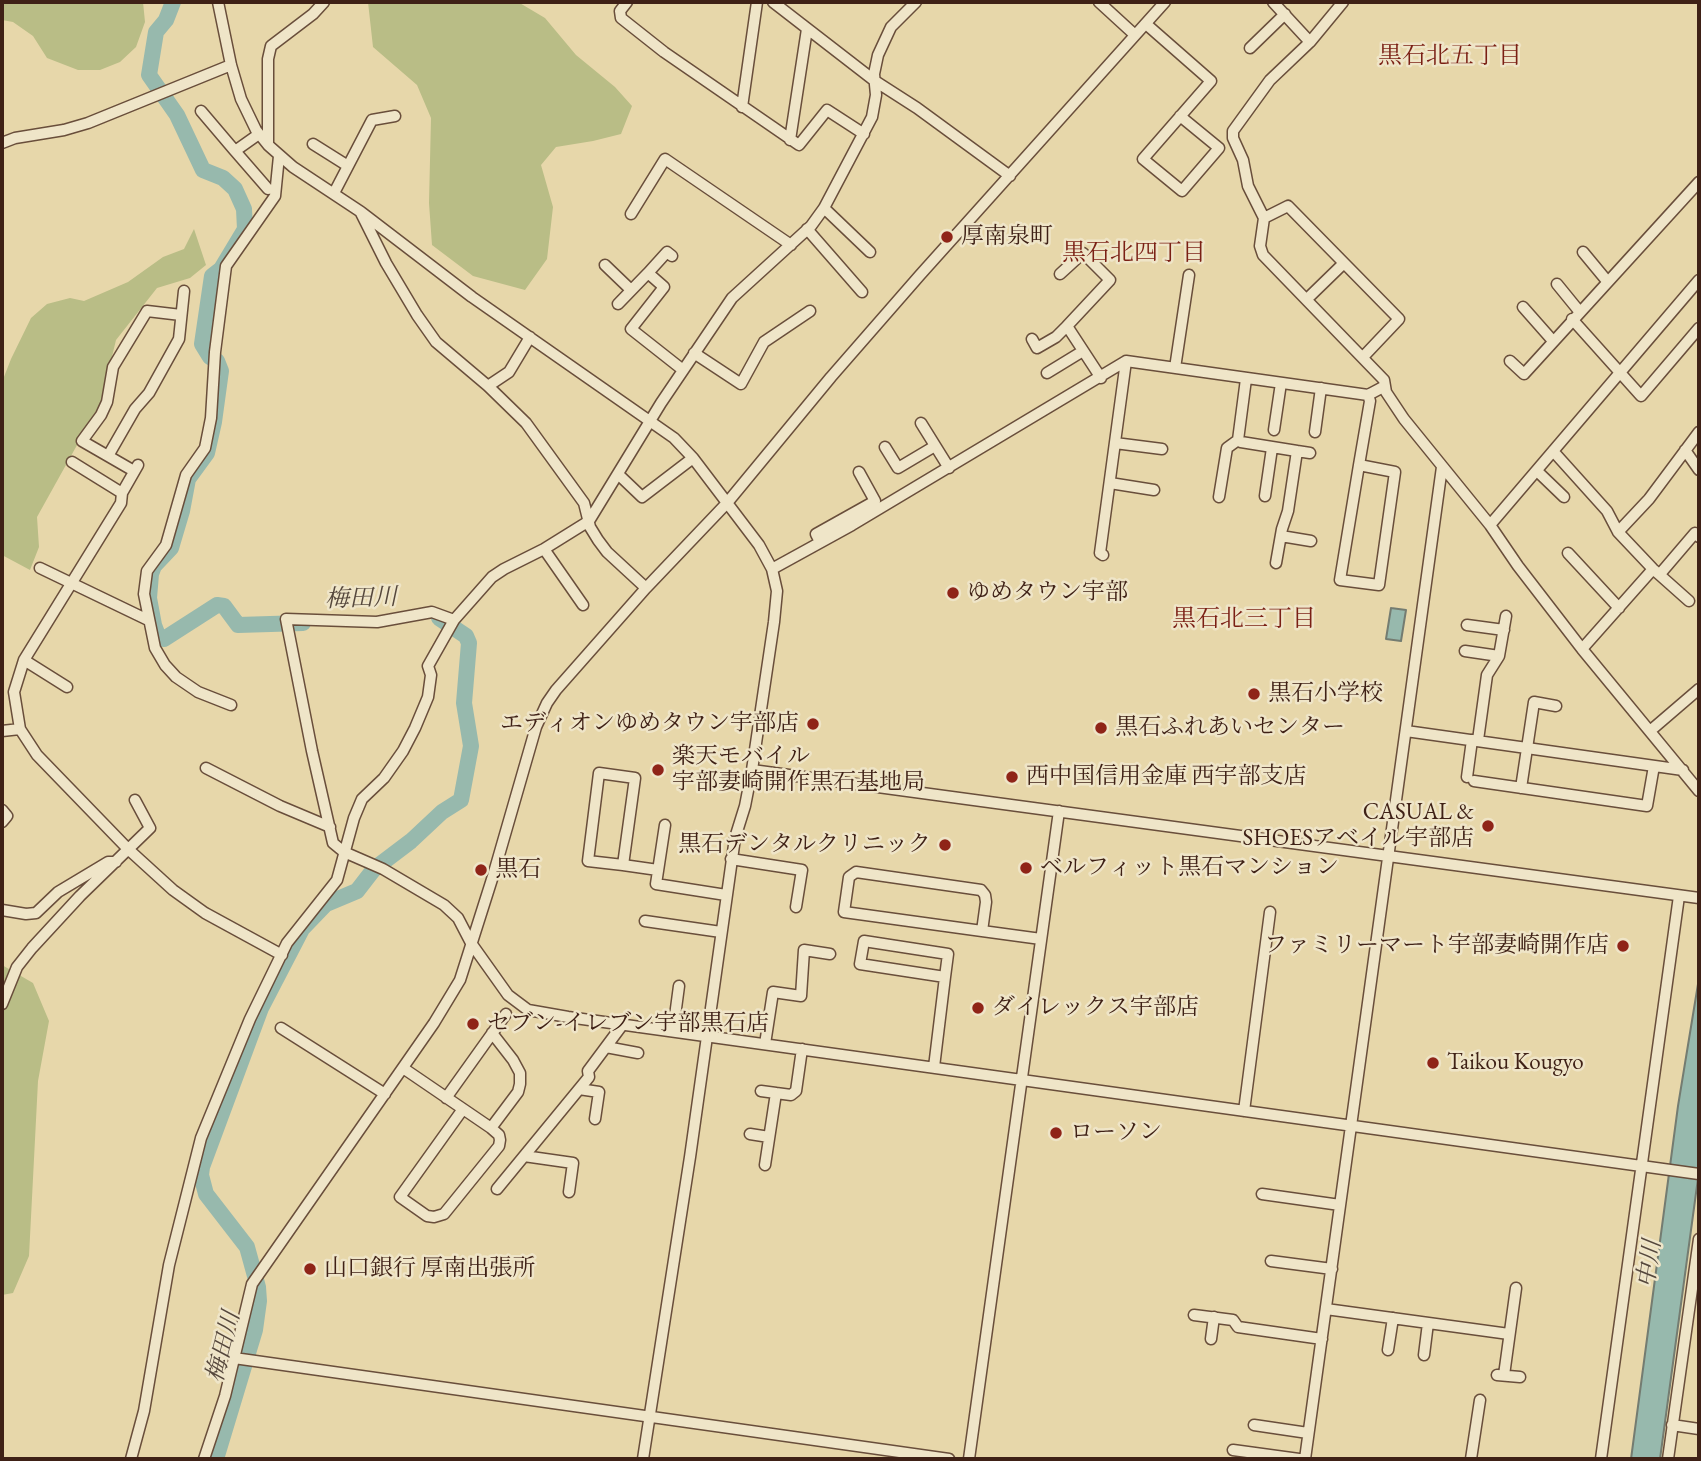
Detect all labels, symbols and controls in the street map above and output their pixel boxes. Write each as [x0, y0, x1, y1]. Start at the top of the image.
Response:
district label: 黒石北五丁目 [1378, 42, 1522, 70]
place label: 厚南泉町 [961, 223, 1053, 251]
marker: 厚南泉町 [939, 229, 955, 245]
district label: 黒石北四丁目 [1062, 239, 1206, 267]
place label: ゆめタウン宇部 [967, 579, 1128, 607]
water label: 梅田川 [325, 583, 397, 615]
marker: ゆめタウン宇部 [945, 585, 961, 601]
district label: 黒石北三丁目 [1172, 605, 1316, 633]
place label: 黒石小学校 [1268, 680, 1383, 708]
marker: 黒石小学校 [1246, 686, 1262, 702]
place label: エディオンゆめタウン宇部店 [500, 710, 799, 738]
place label: 黒石ふれあいセンター [1115, 714, 1345, 742]
marker: エディオンゆめタウン宇部店 [805, 716, 821, 732]
marker: 黒石ふれあいセンター [1093, 720, 1109, 736]
place label: 楽天モバイル 宇部妻崎開作黒石基地局 [672, 743, 925, 797]
marker: 楽天モバイル 宇部妻崎開作黒石基地局 [650, 762, 666, 778]
place label: 西中国信用金庫 西宇部支店 [1026, 763, 1307, 791]
marker: 西中国信用金庫 西宇部支店 [1004, 769, 1020, 785]
place label: CASUAL & SHOESアベイル宇部店 [1242, 799, 1474, 853]
marker: CASUAL & SHOESアベイル宇部店 [1480, 818, 1496, 834]
place label: 黒石デンタルクリニック [678, 831, 931, 859]
marker: 黒石デンタルクリニック [937, 837, 953, 853]
place label: ベルフィット黒石マンション [1040, 854, 1339, 882]
place label: 黒石 [495, 856, 541, 884]
marker: ベルフィット黒石マンション [1018, 860, 1034, 876]
marker: 黒石 [473, 862, 489, 878]
place label: ファミリーマート宇部妻崎開作店 [1264, 932, 1609, 960]
marker: ファミリーマート宇部妻崎開作店 [1615, 938, 1631, 954]
place label: ダイレックス宇部店 [992, 994, 1199, 1022]
marker: ダイレックス宇部店 [970, 1000, 986, 1016]
place label: セブン-イレブン宇部黒石店 [487, 1010, 769, 1038]
marker: セブン-イレブン宇部黒石店 [465, 1016, 481, 1032]
place label: Taikou Kougyo [1447, 1049, 1584, 1077]
marker: Taikou Kougyo [1425, 1055, 1441, 1071]
place label: ローソン [1070, 1119, 1162, 1147]
marker: ローソン [1048, 1125, 1064, 1141]
water label: 中川 [1632, 1238, 1668, 1290]
place label: 山口銀行 厚南出張所 [324, 1255, 536, 1283]
marker: 山口銀行 厚南出張所 [302, 1261, 318, 1277]
water label: 梅田川 [201, 1309, 247, 1385]

